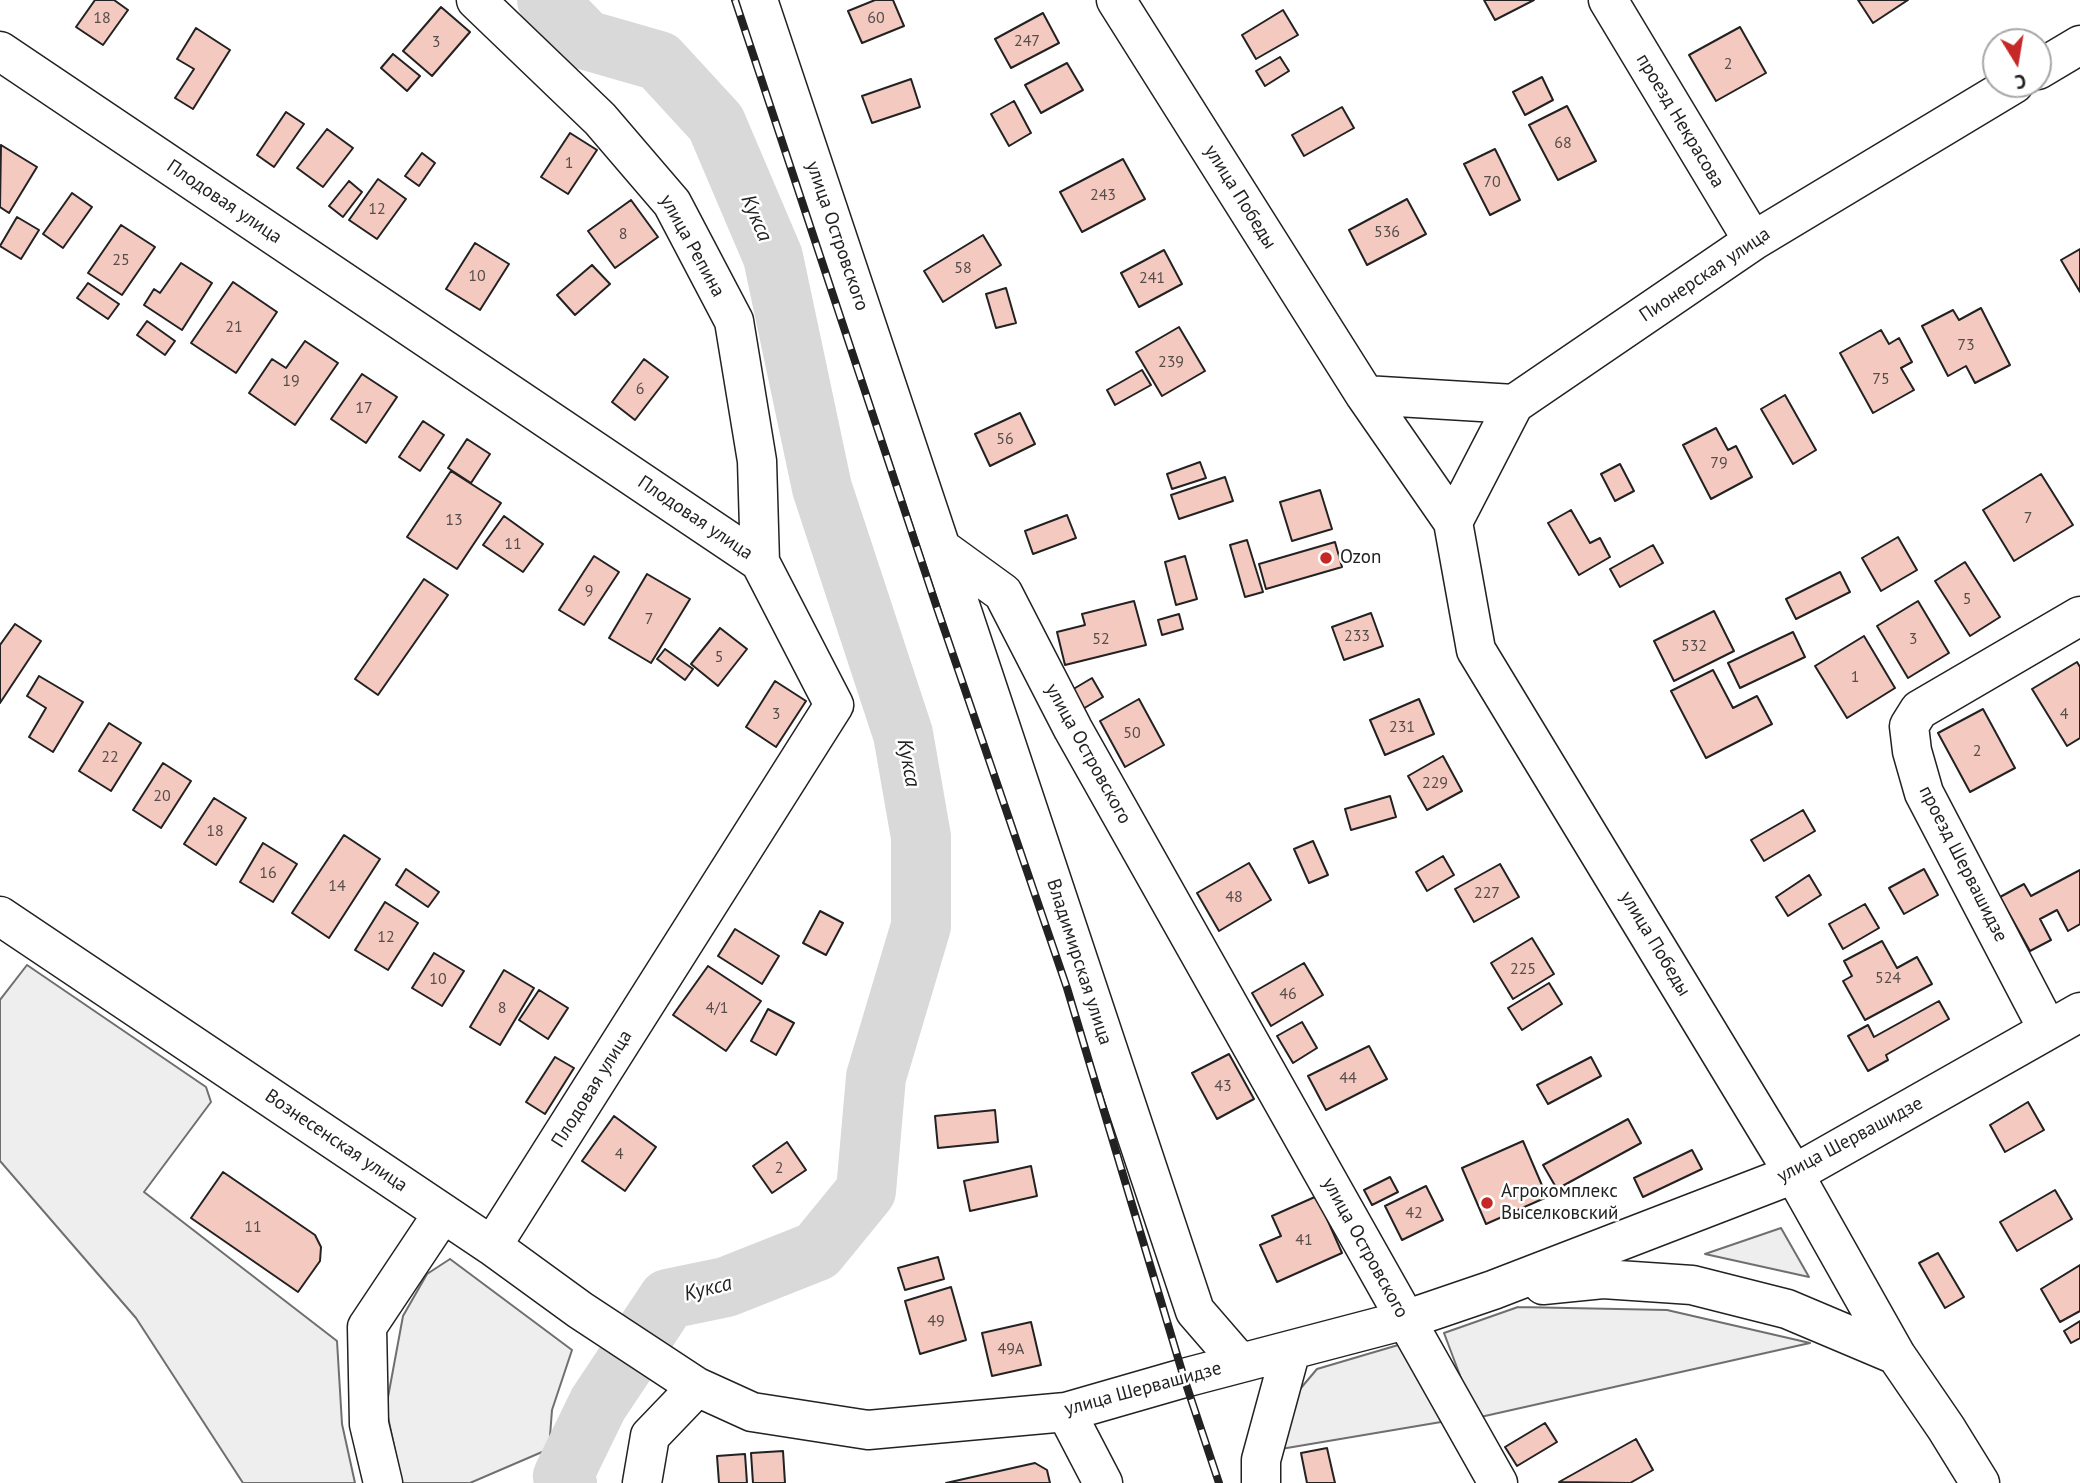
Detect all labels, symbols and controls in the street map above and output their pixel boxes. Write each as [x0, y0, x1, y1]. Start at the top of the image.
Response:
house number: 18 [93, 8, 111, 28]
house number: 60 [867, 8, 885, 28]
north arrow [1982, 28, 2052, 98]
house number: 247 [1014, 31, 1040, 51]
house number: 3 [432, 32, 440, 52]
street label: проезд Некрасова [1631, 50, 1729, 192]
house number: 2 [1724, 54, 1732, 74]
text: С [2013, 69, 2028, 94]
house number: 68 [1554, 133, 1572, 153]
street label: улица Победы [1199, 141, 1281, 253]
house number: 1 [565, 153, 573, 173]
street label: Плодовая улица [162, 155, 286, 249]
street label: улица Островского [801, 158, 873, 314]
house number: 70 [1483, 172, 1501, 192]
house number: 243 [1090, 185, 1116, 205]
street label: улица Репина [655, 191, 729, 301]
water label: Кукса [735, 191, 777, 245]
house number: 12 [368, 199, 386, 219]
house number: 536 [1374, 222, 1400, 242]
street label: Пионерская улица [1635, 223, 1775, 327]
house number: 8 [619, 224, 627, 244]
house number: 25 [112, 250, 130, 270]
house number: 58 [954, 258, 972, 278]
house number: 10 [468, 266, 486, 286]
house number: 241 [1139, 268, 1165, 288]
house number: 21 [225, 317, 243, 337]
house number: 73 [1957, 335, 1975, 355]
house number: 239 [1158, 352, 1184, 372]
house number: 75 [1872, 369, 1890, 389]
house number: 19 [282, 371, 300, 391]
house number: 6 [636, 379, 644, 399]
house number: 17 [355, 398, 373, 418]
house number: 56 [996, 429, 1014, 449]
house number: 79 [1710, 453, 1728, 473]
street label: Плодовая улица [633, 471, 757, 565]
house number: 7 [2024, 508, 2032, 528]
house number: 13 [445, 510, 463, 530]
house number: 11 [504, 534, 522, 554]
place label: Ozon [1340, 547, 1381, 569]
marker: Ozon [1318, 550, 1334, 566]
house number: 9 [585, 581, 593, 601]
house number: 5 [1963, 589, 1971, 609]
house number: 7 [645, 609, 653, 629]
house number: 233 [1344, 626, 1370, 646]
house number: 52 [1092, 629, 1110, 649]
house number: 3 [1909, 629, 1917, 649]
house number: 532 [1681, 636, 1707, 656]
house number: 5 [715, 647, 723, 667]
house number: 1 [1851, 667, 1859, 687]
street label: улица Островского [1040, 680, 1136, 828]
house number: 3 [772, 704, 780, 724]
house number: 4 [2060, 704, 2068, 724]
house number: 231 [1389, 717, 1415, 737]
house number: 50 [1123, 723, 1141, 743]
water label: Кукса [891, 737, 925, 789]
house number: 2 [1973, 741, 1981, 761]
house number: 22 [101, 747, 119, 767]
house number: 229 [1422, 773, 1448, 793]
street label: проезд Шервашидзе [1914, 782, 2012, 946]
house number: 20 [153, 786, 171, 806]
house number: 18 [206, 821, 224, 841]
house number: 16 [259, 863, 277, 883]
house number: 14 [328, 876, 346, 896]
street label: Владимирская улица [1041, 876, 1117, 1048]
house number: 227 [1474, 883, 1500, 903]
house number: 48 [1225, 887, 1243, 907]
street label: улица Победы [1615, 887, 1695, 1001]
house number: 12 [377, 927, 395, 947]
house number: 225 [1510, 959, 1536, 979]
house number: 524 [1875, 968, 1901, 988]
house number: 10 [429, 969, 447, 989]
house number: 46 [1279, 984, 1297, 1004]
house number: 8 [498, 998, 506, 1018]
house number: 4/1 [705, 998, 729, 1018]
street label: Плодовая улица [547, 1026, 637, 1152]
house number: 44 [1339, 1068, 1357, 1088]
house number: 43 [1214, 1076, 1232, 1096]
street label: Вознесенская улица [260, 1085, 412, 1197]
street label: улица Шервашидзе [1773, 1092, 1927, 1188]
house number: 4 [615, 1144, 623, 1164]
house number: 2 [775, 1158, 783, 1178]
street label: улица Островского [1317, 1174, 1413, 1322]
place label: Агрокомплекс Выселковский [1501, 1181, 1618, 1225]
marker: Агрокомплекс Выселковский [1479, 1195, 1495, 1211]
house number: 42 [1405, 1203, 1423, 1223]
house number: 11 [244, 1217, 262, 1237]
house number: 41 [1295, 1230, 1313, 1250]
water label: Кукса [682, 1271, 734, 1307]
house number: 49 [927, 1311, 945, 1331]
house number: 49А [998, 1339, 1024, 1359]
street label: улица Шервашидзе [1062, 1357, 1224, 1421]

